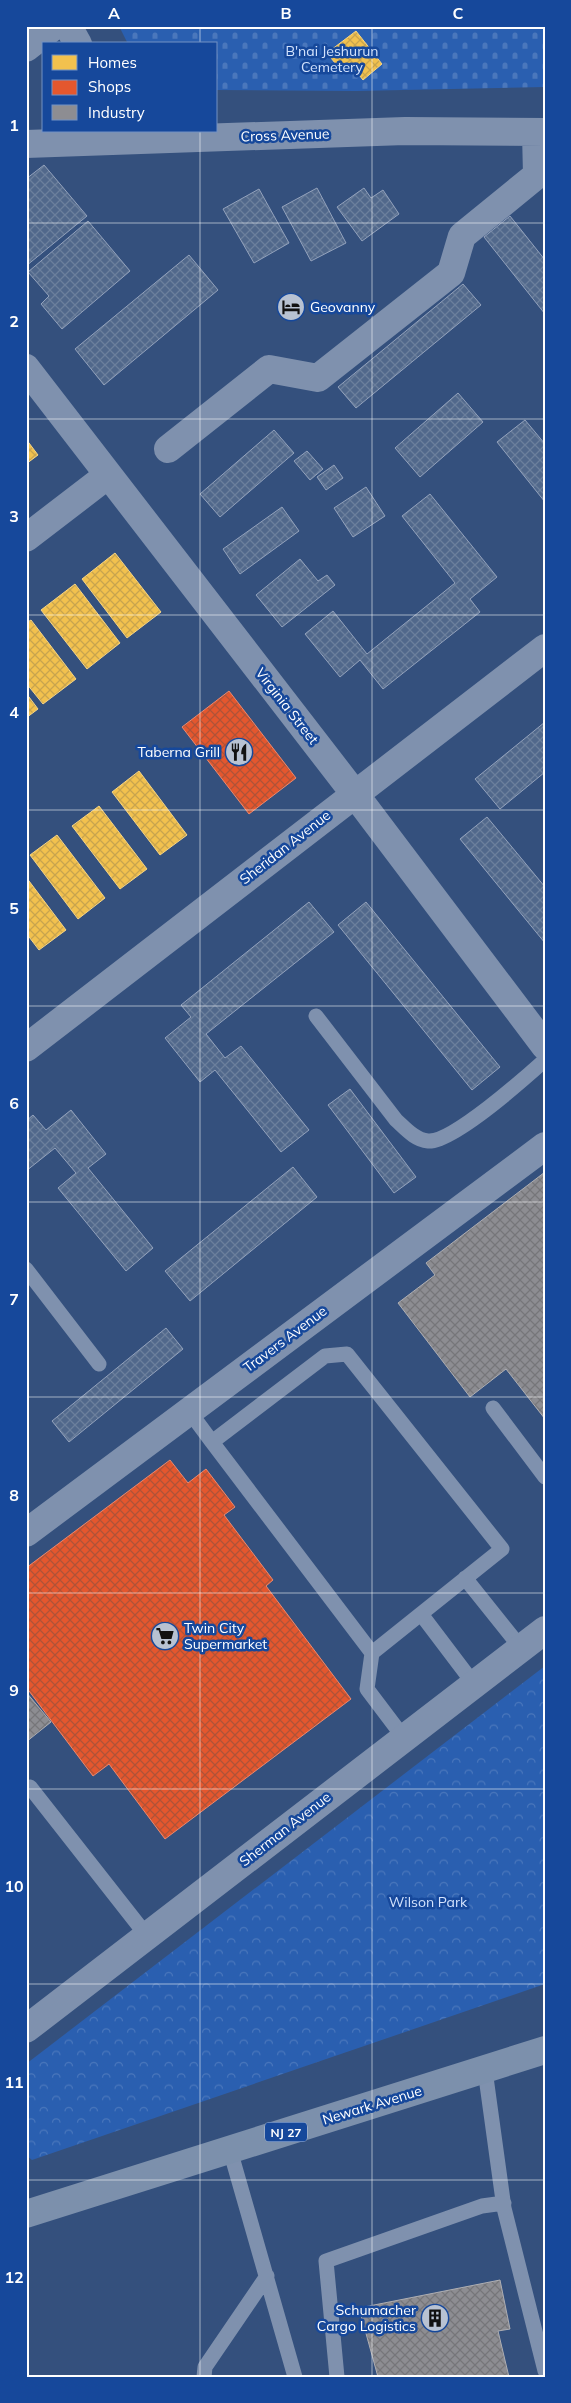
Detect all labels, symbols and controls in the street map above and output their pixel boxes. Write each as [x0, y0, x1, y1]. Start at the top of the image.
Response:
text: A [108, 3, 120, 23]
text: B [280, 3, 292, 23]
text: C [453, 3, 464, 23]
legend [42, 42, 218, 132]
park label: B'nai Jeshurun Cemetery [285, 42, 379, 76]
text: Homes [88, 53, 137, 72]
text: Shops [88, 77, 131, 96]
text: Industry [88, 103, 145, 122]
text: 1 [9, 115, 19, 135]
street label: Cross Avenue [240, 124, 330, 146]
hotel icon: Geovanny [276, 292, 306, 322]
place label: Geovanny [310, 298, 376, 316]
text: 2 [9, 311, 19, 331]
text: 3 [9, 506, 19, 526]
street label: Virginia Street [252, 664, 323, 748]
text: 4 [9, 702, 19, 722]
restaurant icon: Taberna Grill [224, 737, 254, 767]
place label: Taberna Grill [138, 743, 220, 761]
street label: Sheridan Avenue [236, 806, 334, 888]
text: 5 [9, 898, 19, 918]
text: 6 [9, 1093, 19, 1113]
text: 7 [9, 1289, 19, 1309]
street label: Travers Avenue [240, 1302, 330, 1376]
text: 8 [9, 1485, 19, 1505]
place label: Twin City Supermarket [184, 1619, 267, 1653]
supermarket icon: Twin City Supermarket [150, 1621, 180, 1651]
text: 9 [9, 1680, 19, 1700]
street label: Sherman Avenue [236, 1788, 334, 1870]
text: 10 [4, 1876, 24, 1896]
park label: Wilson Park [389, 1893, 468, 1911]
text: 11 [4, 2072, 24, 2092]
street label: Newark Avenue [320, 2081, 424, 2129]
road number: NJ 27 [265, 2122, 307, 2142]
text: 12 [4, 2267, 24, 2287]
place label: Schumacher Cargo Logistics [317, 2301, 417, 2335]
building icon: Schumacher Cargo Logistics [420, 2303, 450, 2333]

